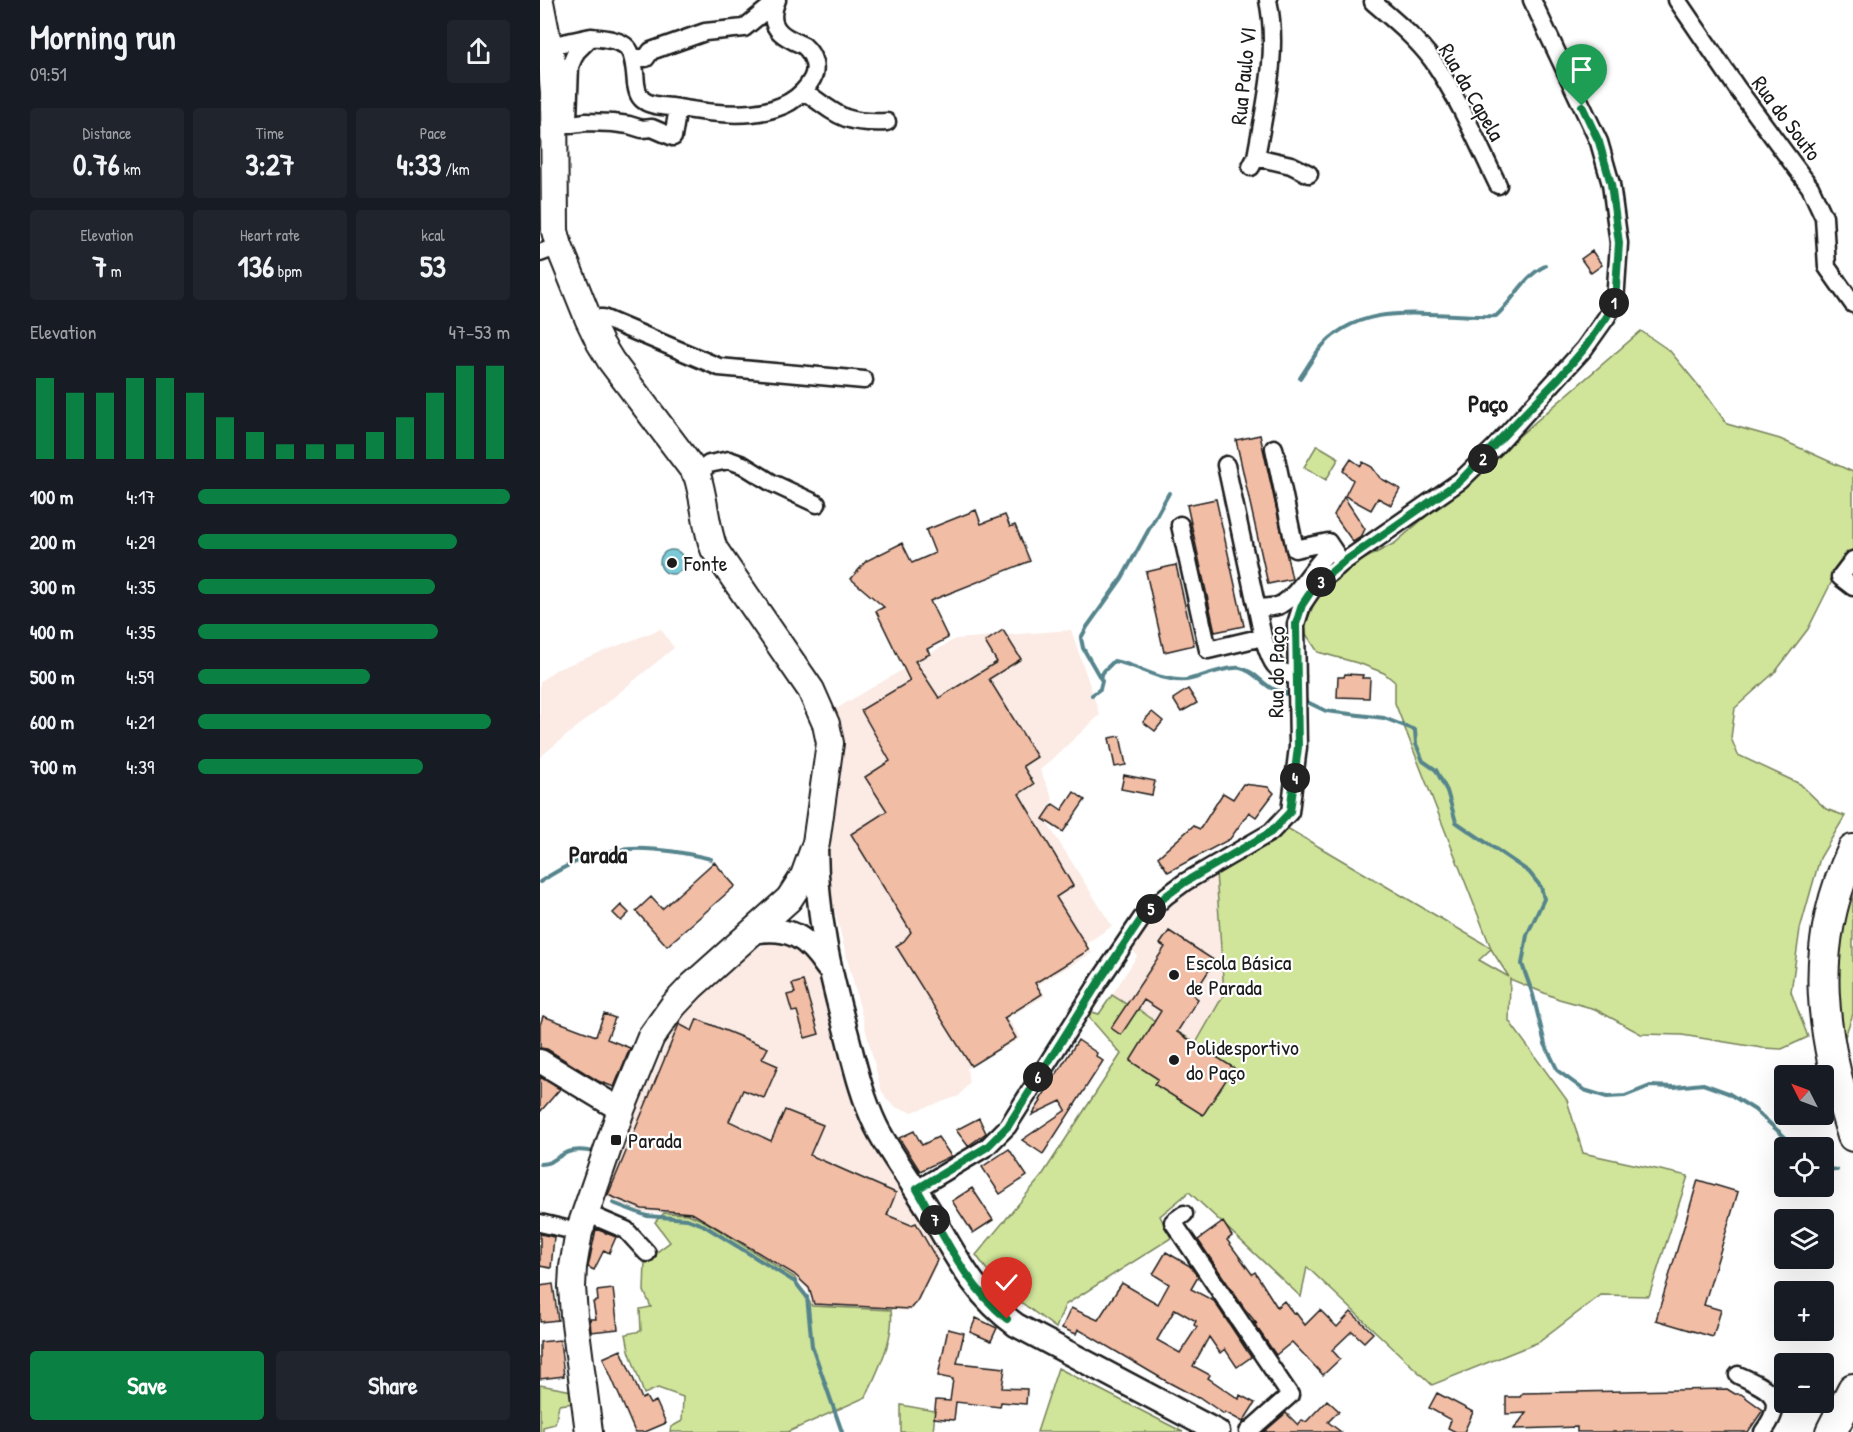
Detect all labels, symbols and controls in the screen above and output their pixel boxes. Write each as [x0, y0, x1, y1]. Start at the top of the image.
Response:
text: Morning run [30, 15, 176, 59]
button: share [447, 20, 510, 83]
street label: Rua Paulo VI [1223, 26, 1263, 126]
street label: Rua da Capela [1432, 38, 1512, 147]
pin [1556, 44, 1607, 106]
icon: arrive [1565, 53, 1598, 86]
text: 09:51 [30, 60, 67, 87]
street label: Rua do Souto [1745, 69, 1829, 167]
text: Distance [83, 122, 131, 144]
text: Time [256, 122, 284, 144]
text: Pace [420, 122, 446, 144]
text: 0.76 [73, 144, 120, 184]
text: 3:27 [245, 144, 295, 184]
text: 4:33 [396, 144, 442, 184]
text: km [120, 158, 141, 180]
text: /km [442, 158, 470, 180]
text: Elevation [80, 224, 134, 246]
text: Heart rate [240, 224, 300, 246]
text: kcal [421, 224, 445, 246]
text: 7 [92, 246, 107, 286]
text: 136 [238, 246, 274, 286]
text: 53 [420, 246, 446, 286]
text: m [107, 260, 122, 282]
text: bpm [274, 260, 302, 282]
pin: 1 [1599, 288, 1629, 318]
text: 1 [1611, 292, 1617, 314]
text: Elevation [30, 318, 96, 345]
text: 47–53 m [449, 318, 510, 345]
district label: Paço [1468, 387, 1508, 419]
pin: 2 [1468, 444, 1498, 474]
text: 2 [1479, 448, 1487, 470]
text: 100 m [30, 483, 73, 510]
text: 4:17 [126, 483, 155, 510]
text: 200 m [30, 528, 75, 555]
text: 4:29 [126, 528, 155, 555]
place label: Fonte [683, 548, 728, 578]
marker: Fonte [665, 556, 679, 570]
pin: 3 [1306, 567, 1336, 597]
text: 3 [1317, 571, 1325, 593]
text: 300 m [30, 573, 75, 600]
text: 4:35 [126, 573, 156, 600]
text: 400 m [30, 618, 74, 645]
text: 4:35 [126, 618, 156, 645]
street label: Rua do Paço [1260, 626, 1292, 718]
text: 500 m [30, 663, 75, 690]
text: 4:59 [126, 663, 154, 690]
text: 600 m [30, 708, 74, 735]
text: 4:21 [126, 708, 155, 735]
text: 700 m [30, 753, 76, 780]
text: 4:39 [126, 753, 154, 780]
pin: 4 [1280, 763, 1310, 793]
text: 4 [1292, 767, 1298, 789]
district label: Parada [569, 838, 628, 870]
pin: 5 [1136, 894, 1166, 924]
text: 5 [1148, 898, 1154, 920]
place label: Escola Básica de Parada [1186, 947, 1292, 1002]
marker: Escola Básica de Parada [1167, 968, 1181, 982]
place label: Polidesportivo do Paço [1186, 1032, 1299, 1087]
marker: Polidesportivo do Paço [1167, 1053, 1181, 1067]
pin: 6 [1023, 1062, 1053, 1092]
north arrow [1774, 1065, 1834, 1125]
map controls [1774, 1065, 1834, 1413]
text: 6 [1035, 1066, 1041, 1088]
place label: Parada [628, 1125, 682, 1155]
marker: Parada [609, 1133, 623, 1147]
button: locate [1774, 1137, 1834, 1197]
pin: 7 [920, 1205, 950, 1235]
text: 7 [931, 1209, 939, 1231]
button: layers [1774, 1209, 1834, 1269]
pin [981, 1257, 1032, 1319]
icon: check [990, 1266, 1023, 1299]
button: + [1774, 1281, 1834, 1341]
button: Save [30, 1351, 264, 1420]
button: Share [276, 1351, 510, 1420]
button: − [1774, 1353, 1834, 1413]

